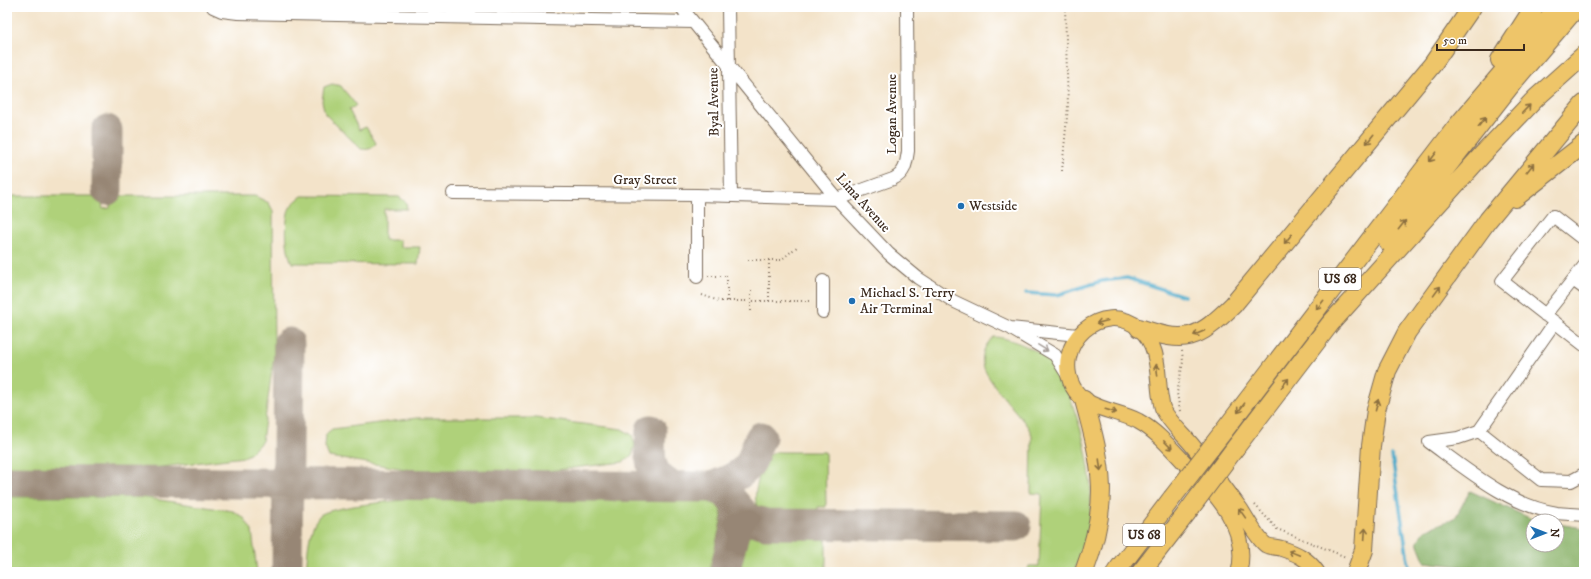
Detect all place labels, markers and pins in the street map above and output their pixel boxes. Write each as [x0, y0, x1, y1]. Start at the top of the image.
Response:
place label: Westside [968, 197, 1017, 215]
marker: Westside [956, 201, 966, 211]
place label: Michael S. Terry Air Terminal [860, 284, 955, 318]
marker: Michael S. Terry Air Terminal [847, 296, 857, 306]

